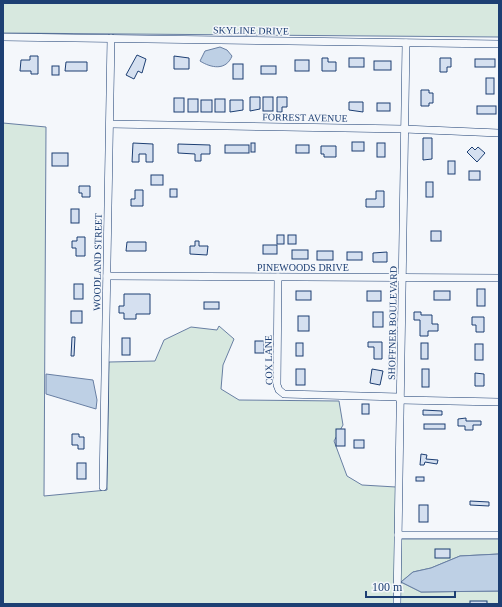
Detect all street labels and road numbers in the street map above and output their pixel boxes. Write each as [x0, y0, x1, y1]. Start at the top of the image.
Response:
street label: SKYLINE DRIVE [213, 24, 289, 37]
street label: FORREST AVENUE [262, 111, 348, 124]
street label: WOODLAND STREET [91, 213, 104, 311]
street label: PINEWOODS DRIVE [257, 262, 349, 273]
street label: SHOFFNER BOULEVARD [386, 266, 399, 380]
street label: COX LANE [263, 335, 274, 385]

